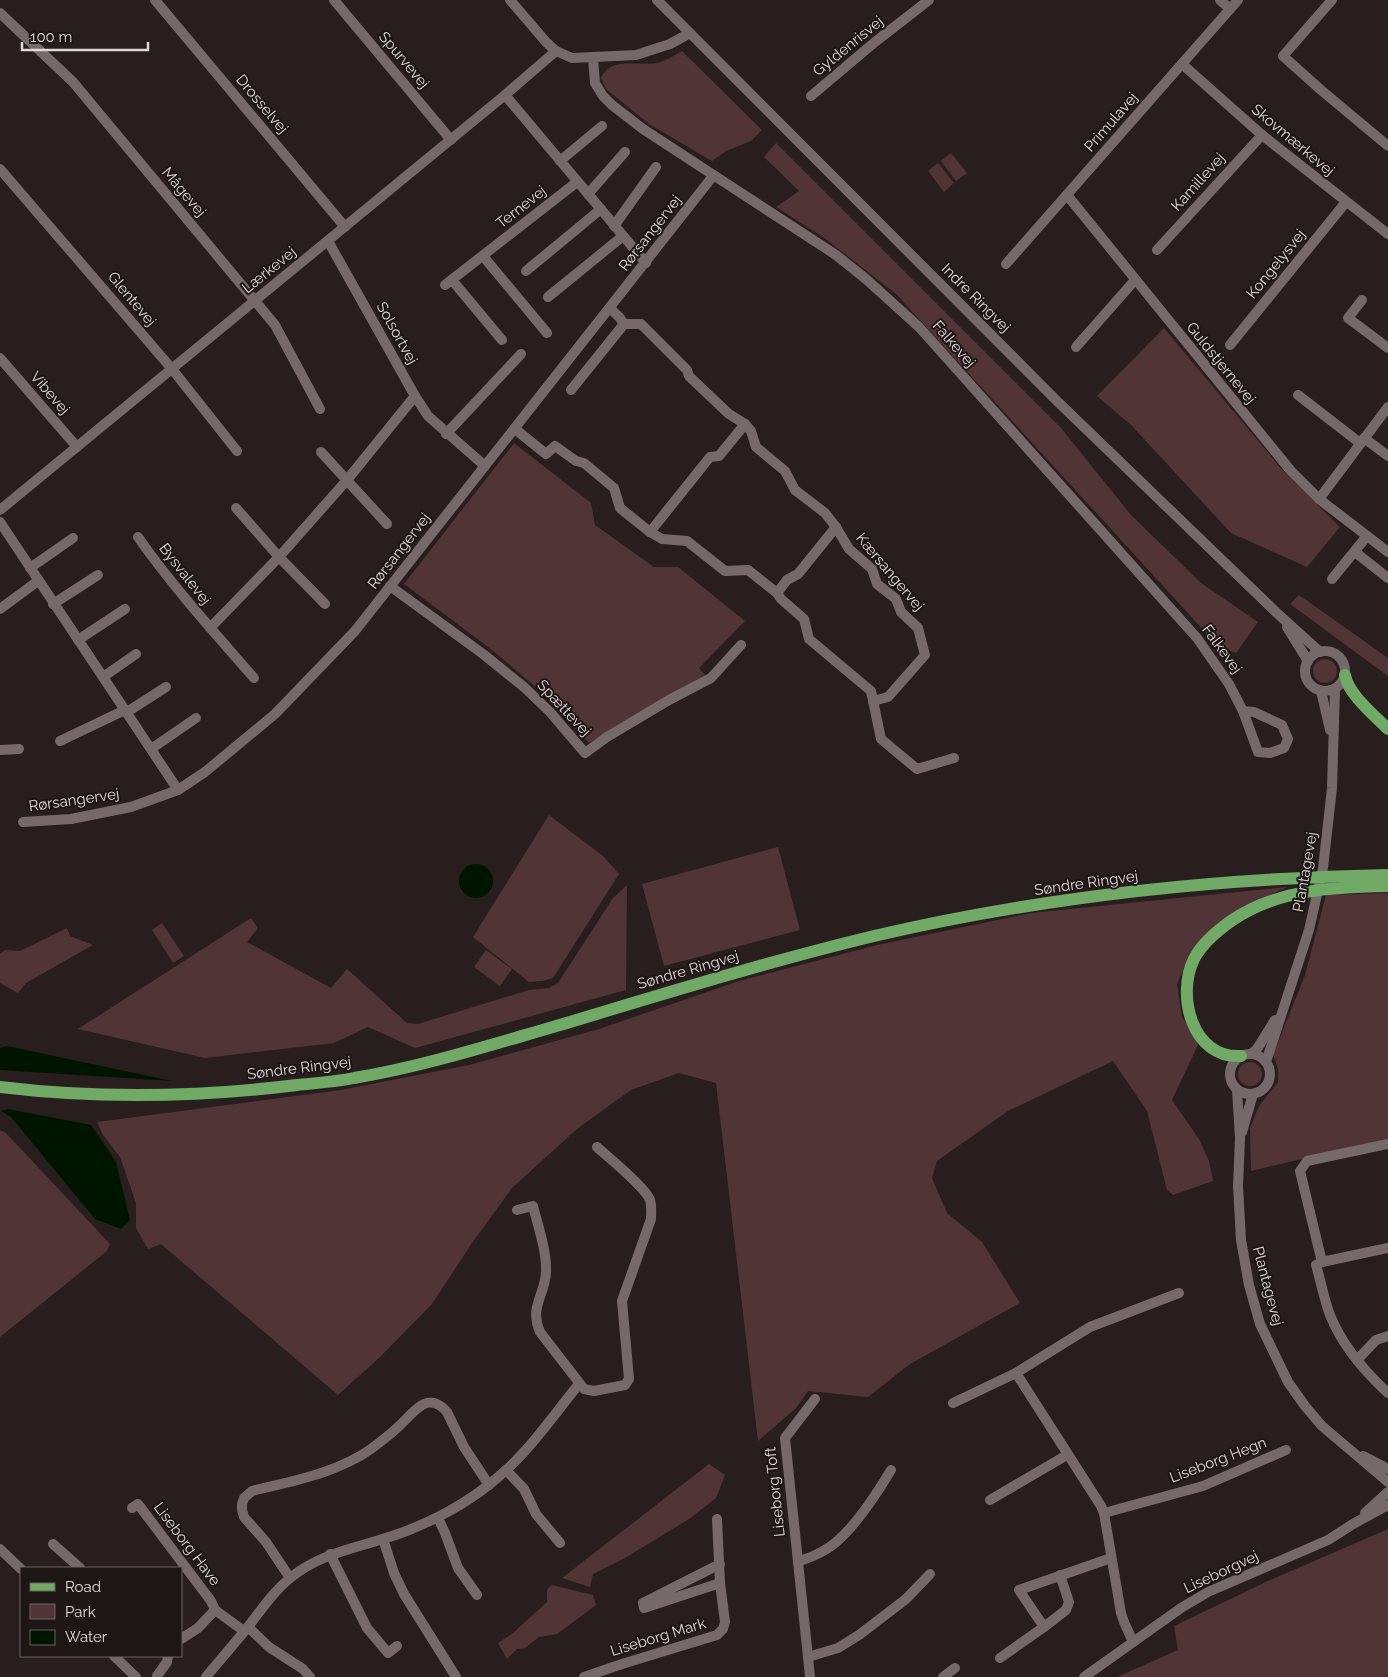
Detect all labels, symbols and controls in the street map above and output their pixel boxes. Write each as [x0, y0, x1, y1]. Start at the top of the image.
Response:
street label: Gyldenrisvej [809, 12, 887, 80]
scale bar [22, 20, 149, 52]
text: 100 m [30, 28, 72, 46]
street label: Spurvevej [375, 28, 433, 92]
street label: Drosselvej [232, 71, 292, 137]
street label: Primulavej [1080, 89, 1142, 155]
street label: Skovmærkevej [1248, 100, 1338, 180]
street label: Kamillevej [1167, 149, 1229, 215]
street label: Mågevej [158, 164, 210, 220]
street label: Ternevej [492, 182, 550, 232]
street label: Rørsangervej [615, 192, 685, 274]
street label: Kongelysvej [1243, 226, 1309, 302]
street label: Lærkevej [238, 243, 300, 297]
street label: Indre Ringvej [938, 260, 1014, 336]
street label: Glentevej [104, 268, 160, 330]
street label: Solsortvej [373, 299, 421, 367]
street label: Falkevej [929, 317, 979, 371]
street label: Guldstjernevej [1183, 318, 1259, 408]
street label: Vibevej [26, 368, 74, 418]
street label: Rørsangervej [364, 510, 434, 592]
street label: Kærsangervej [852, 529, 928, 615]
street label: Bysvalevej [155, 540, 215, 608]
street label: Falkevej [1198, 621, 1246, 677]
street label: Spættevej [533, 676, 595, 740]
street label: Rørsangervej [28, 785, 120, 815]
street label: Plantagevej [1289, 830, 1321, 914]
street label: Søndre Ringvej [1033, 867, 1139, 899]
street label: Søndre Ringvej [635, 947, 741, 993]
street label: Søndre Ringvej [246, 1053, 352, 1083]
street label: Plantagevej [1249, 1244, 1287, 1328]
street label: Liseborg Hegn [1167, 1433, 1269, 1487]
street label: Liseborg Toft [761, 1446, 789, 1538]
street label: Liseborg Have [150, 1499, 224, 1589]
street label: Liseborgvej [1181, 1547, 1261, 1597]
legend [20, 1567, 182, 1657]
text: Road [65, 1578, 101, 1596]
text: Park [65, 1603, 96, 1621]
street label: Liseborg Mark [608, 1614, 708, 1660]
text: Water [65, 1628, 108, 1646]

